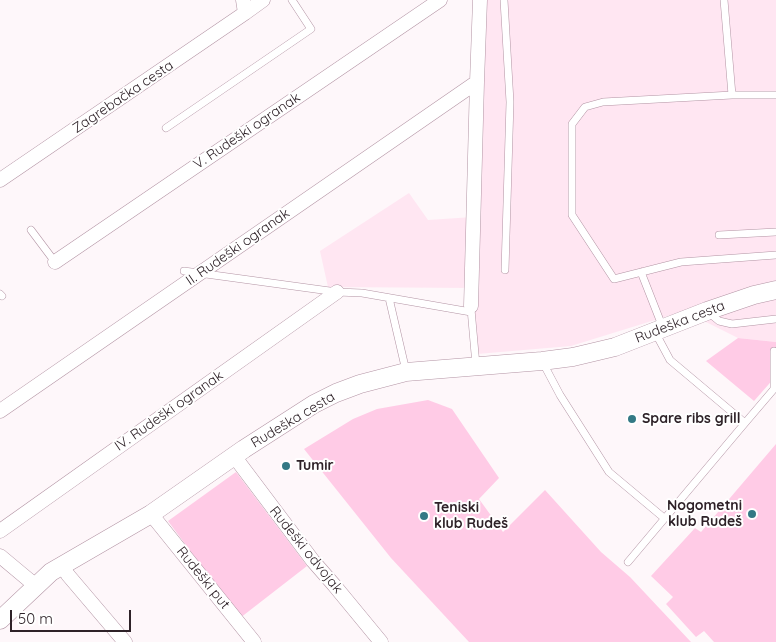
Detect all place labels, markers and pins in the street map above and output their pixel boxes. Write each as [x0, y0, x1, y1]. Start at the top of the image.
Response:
place label: Spare ribs grill [642, 411, 741, 427]
marker: Spare ribs grill [626, 413, 638, 425]
place label: Tumir [296, 458, 334, 474]
marker: Tumir [280, 460, 292, 472]
place label: Nogometni klub Rudeš [667, 498, 742, 530]
place label: Teniski klub Rudeš [434, 500, 508, 532]
marker: Nogometni klub Rudeš [746, 508, 758, 520]
marker: Teniski klub Rudeš [418, 510, 430, 522]

